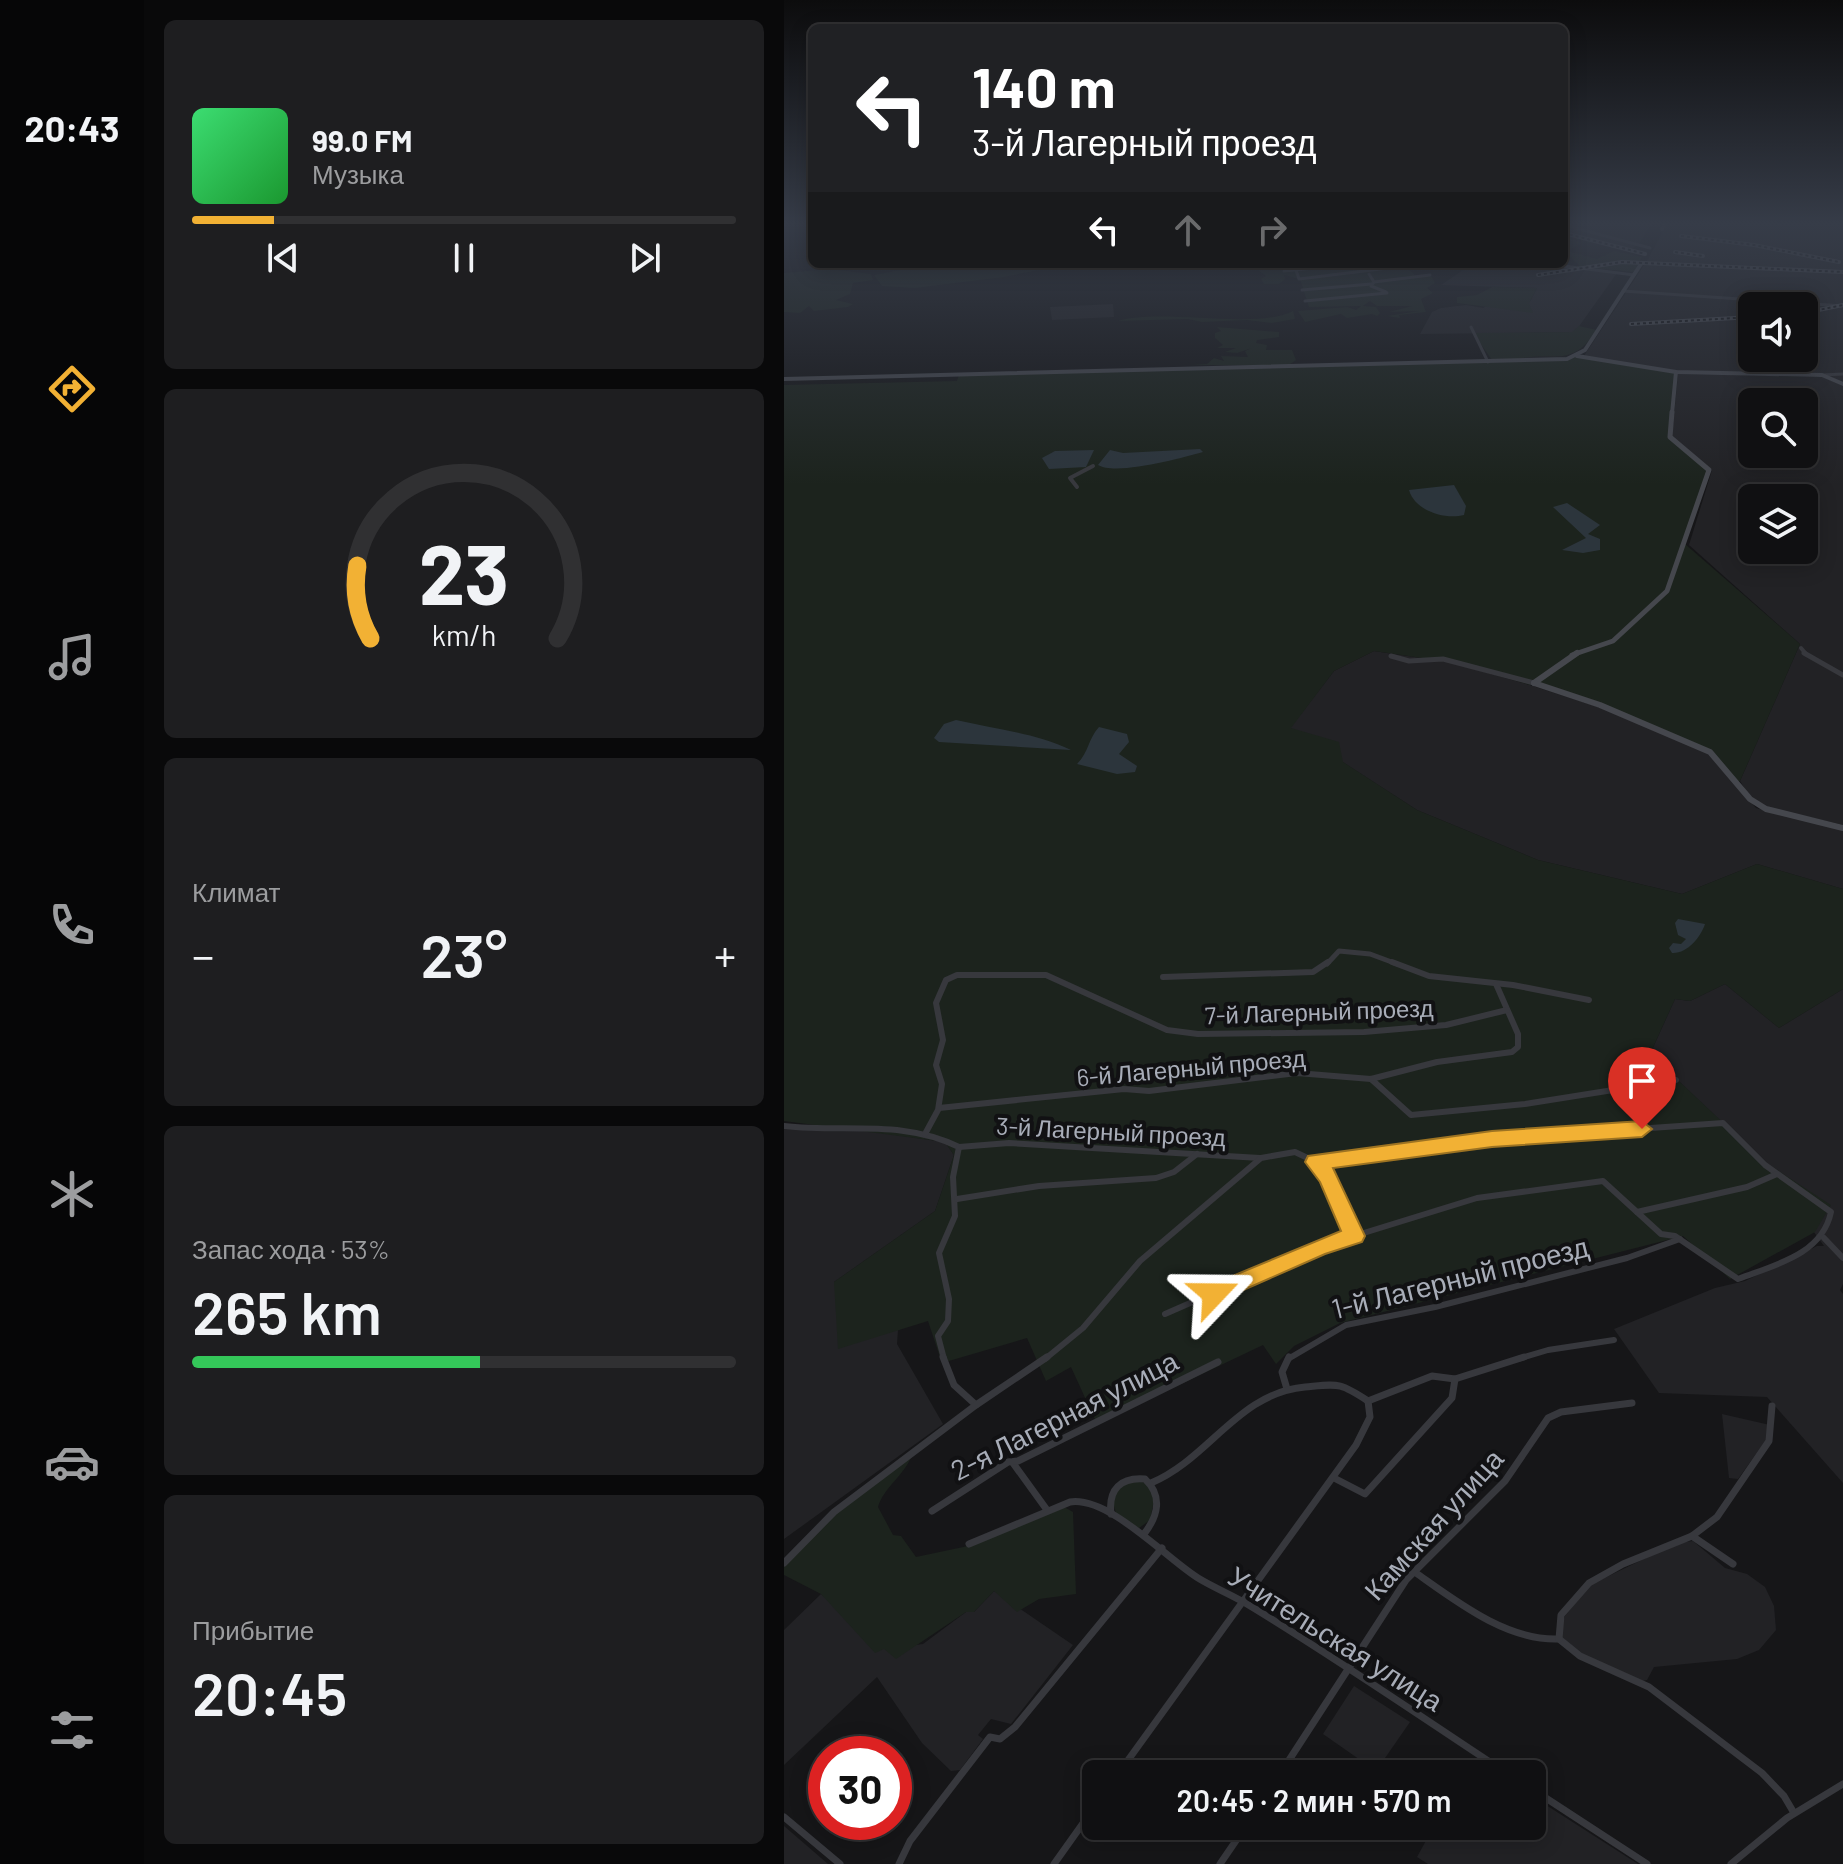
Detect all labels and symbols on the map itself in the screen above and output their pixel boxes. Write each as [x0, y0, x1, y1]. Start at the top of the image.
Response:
street label: 7-й Лагерный проезд [1204, 993, 1434, 1029]
street label: 6-й Лагерный проезд [1075, 1043, 1307, 1091]
pin [1608, 1047, 1676, 1129]
street label: 3-й Лагерный проезд [996, 1111, 1226, 1151]
street label: 1-й Лагерный проезд [1328, 1229, 1592, 1325]
position arrow [1172, 1252, 1256, 1336]
street label: 2-я Лагерная улица [945, 1343, 1184, 1487]
street label: Камская улица [1356, 1441, 1510, 1606]
street label: Учительская улица [1223, 1558, 1450, 1718]
speed limit sign: 30 [808, 1736, 912, 1840]

